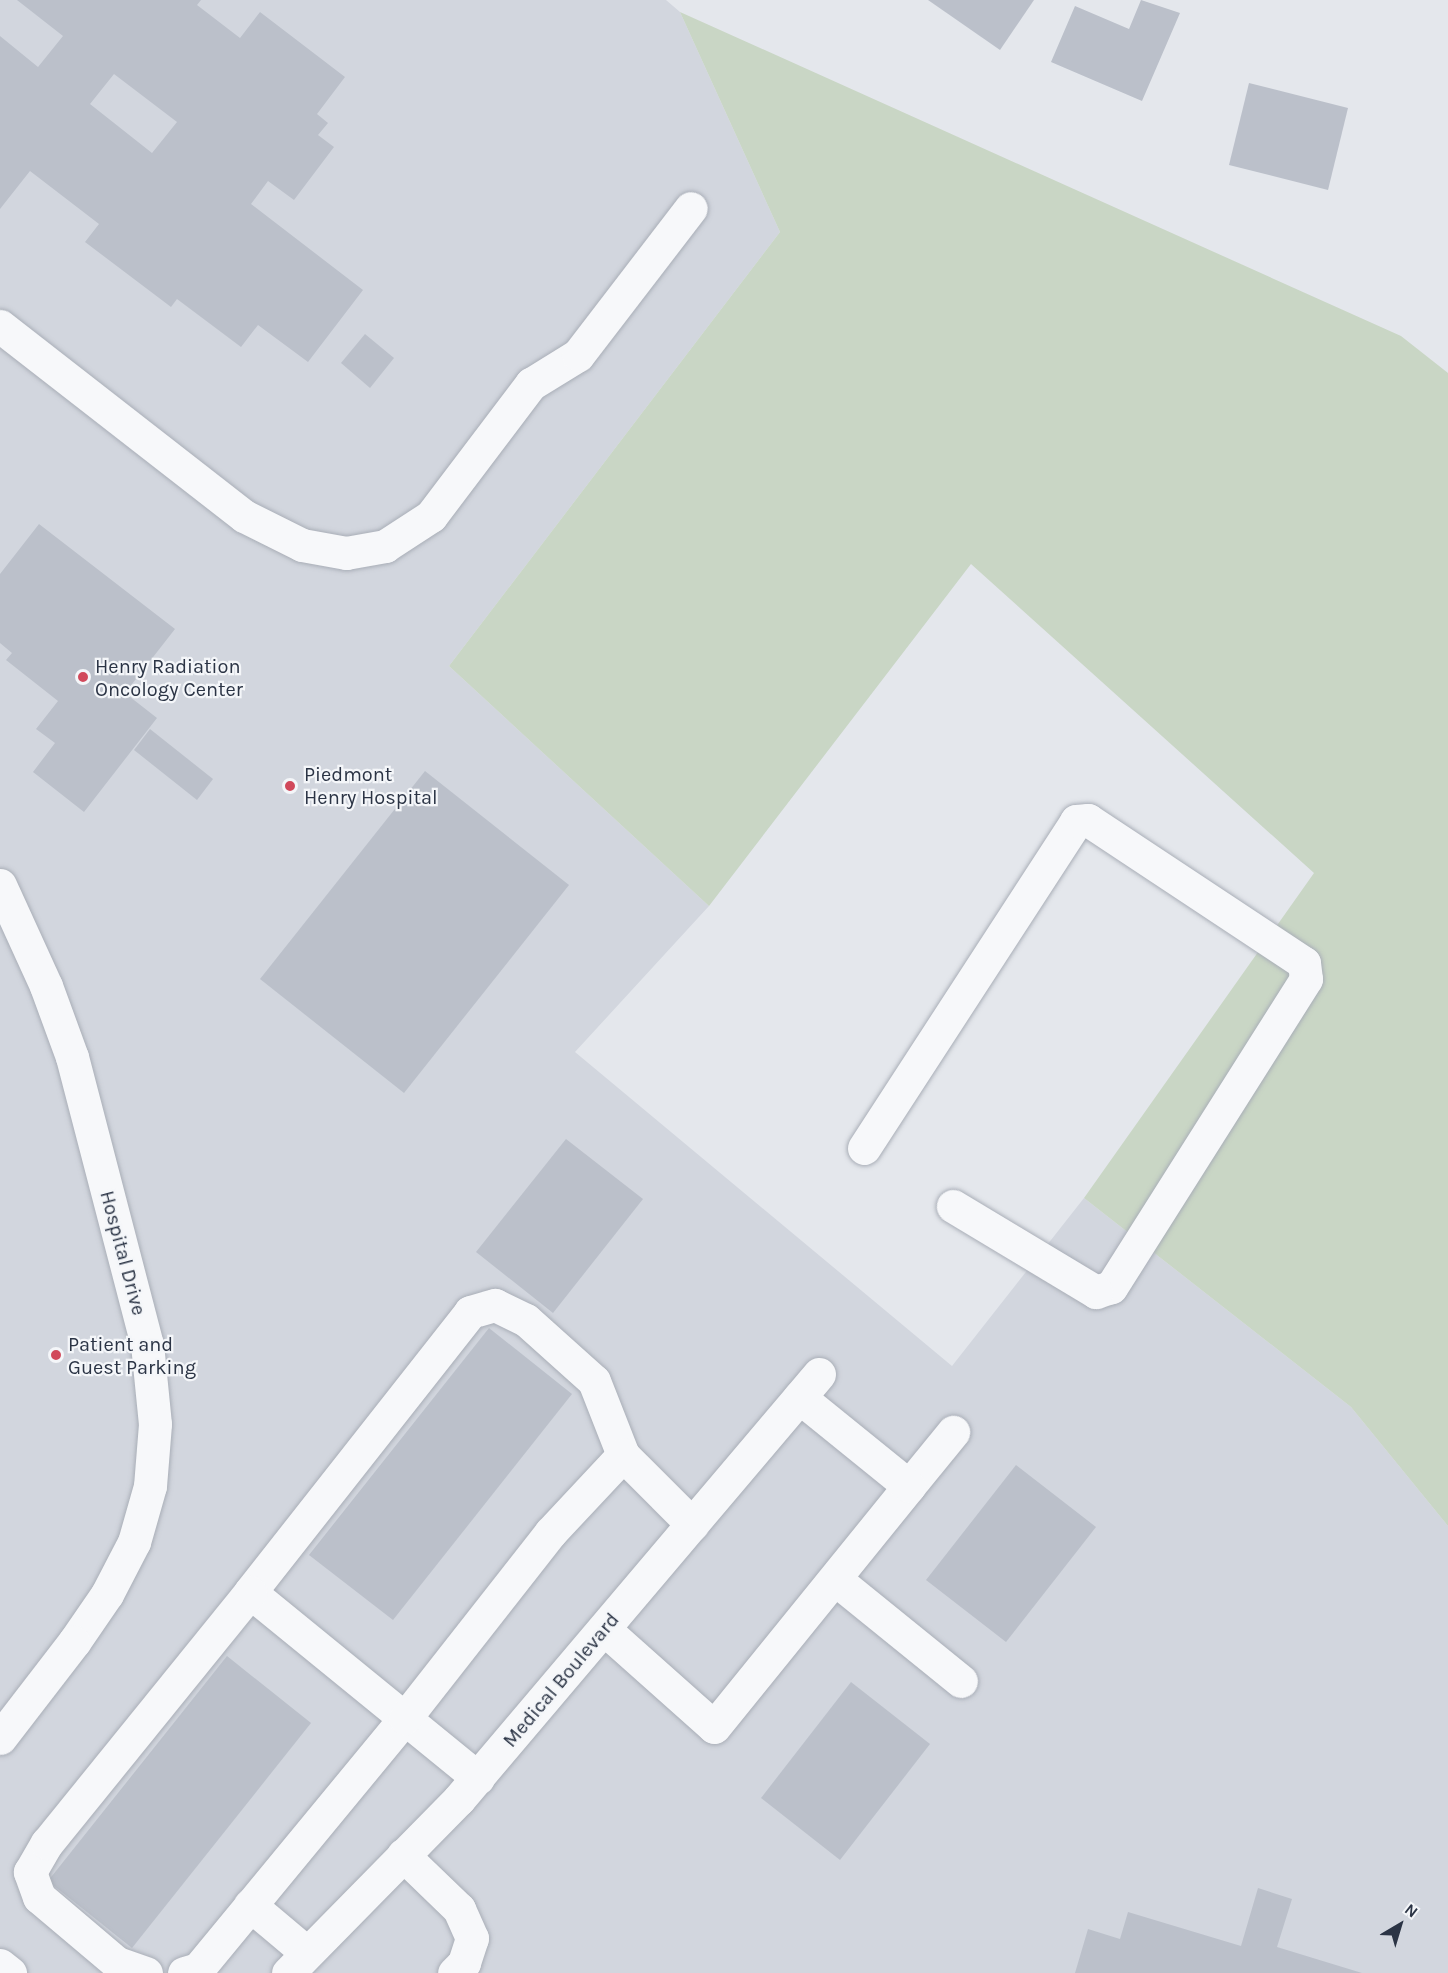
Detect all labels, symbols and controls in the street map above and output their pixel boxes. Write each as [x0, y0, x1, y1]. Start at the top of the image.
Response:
place label: Henry Radiation Oncology Center [95, 654, 243, 701]
marker: Henry Radiation Oncology Center [76, 670, 90, 684]
place label: Piedmont Henry Hospital [304, 762, 438, 809]
marker: Piedmont Henry Hospital [281, 777, 299, 795]
street label: Hospital Drive [95, 1188, 151, 1318]
place label: Patient and Guest Parking [68, 1332, 196, 1379]
marker: Patient and Guest Parking [49, 1348, 63, 1362]
street label: Medical Boulevard [498, 1608, 624, 1752]
north arrow [1370, 1895, 1430, 1955]
text: N [1401, 1899, 1422, 1921]

